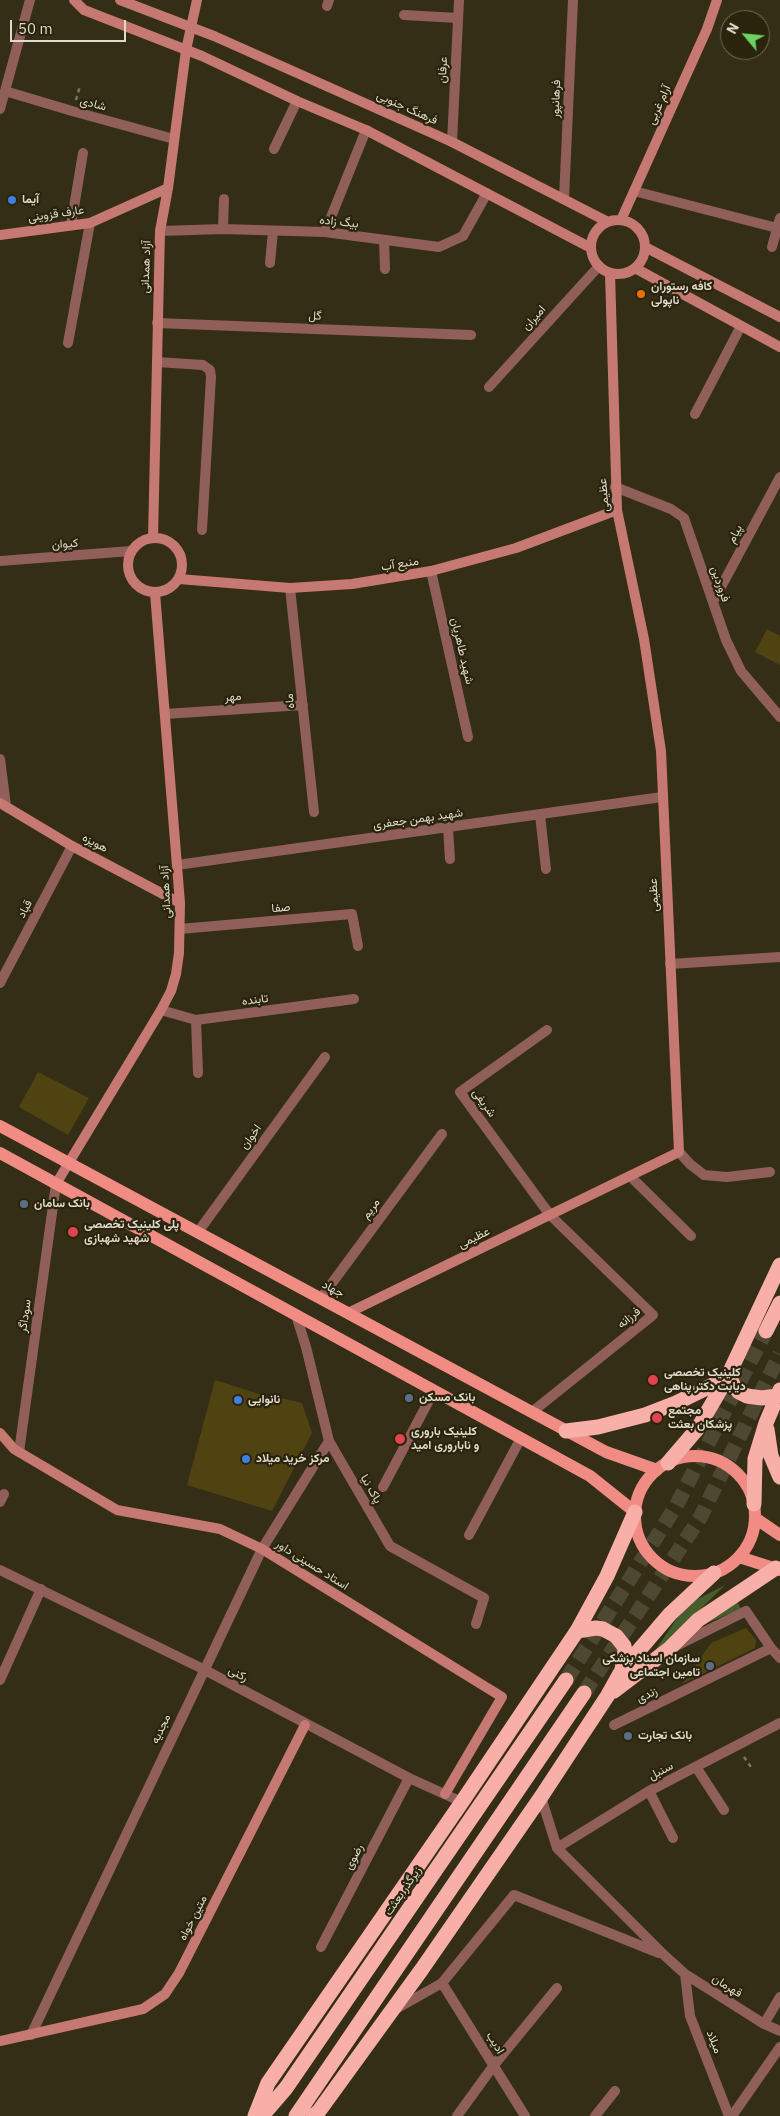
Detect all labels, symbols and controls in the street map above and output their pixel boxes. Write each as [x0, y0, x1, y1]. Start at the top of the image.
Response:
scale bar [12, 10, 129, 42]
north arrow [720, 10, 770, 60]
text: 50 m [18, 19, 53, 38]
text: N [722, 20, 743, 37]
street label: عرفان [435, 56, 451, 84]
street label: فرهانپور [548, 79, 564, 119]
street label: آرام غربی [644, 83, 674, 127]
street label: فرهنگ جنوبی [374, 88, 440, 128]
street label: شادی [78, 94, 108, 114]
place label: آيما [22, 193, 39, 207]
marker: آيما [6, 194, 18, 206]
street label: عارف قزوینی [27, 203, 85, 225]
street label: بیگ زاده [319, 213, 359, 231]
street label: آزاد همدانی [138, 240, 154, 294]
place label: کافه رستوران ناپولی [651, 280, 712, 308]
marker: کافه رستوران ناپولی [635, 288, 647, 300]
street label: امیران [519, 303, 549, 333]
street label: گل [308, 309, 322, 323]
street label: عظیمی [595, 478, 613, 512]
street label: پیام [724, 522, 746, 546]
street label: کیوان [51, 536, 79, 552]
street label: منبع آب [380, 554, 420, 574]
street label: فروردین [707, 564, 733, 604]
street label: شهید طاهریان [447, 616, 477, 686]
street label: مهر [224, 689, 242, 705]
street label: ماه [282, 693, 298, 709]
street label: شهید بهمن جعفری [372, 806, 464, 832]
street label: هویزه [80, 830, 110, 856]
street label: آزاد همدانی [157, 865, 175, 919]
street label: عظیمی [646, 878, 662, 912]
street label: قباد [14, 897, 36, 921]
street label: صفا [271, 900, 291, 916]
street label: تابنده [241, 991, 269, 1009]
street label: شریفی [469, 1086, 499, 1120]
street label: اخوان [237, 1122, 265, 1152]
street label: مریم [359, 1196, 383, 1222]
place label: بانک سامان [34, 1197, 90, 1211]
marker: بانک سامان [18, 1198, 30, 1210]
place label: پلی کلینیک تخصصی شهید شهبازی [84, 1218, 179, 1246]
street label: عظیمی [456, 1224, 492, 1252]
marker: پلی کلینیک تخصصی شهید شهبازی [66, 1225, 80, 1239]
street label: جهاد [320, 1277, 346, 1301]
street label: سوداگر [16, 1299, 34, 1333]
street label: فرزانه [615, 1304, 643, 1332]
place label: کلینیک تخصصی دیابت دکتر پناهی [664, 1366, 746, 1394]
marker: کلینیک تخصصی دیابت دکتر پناهی [646, 1373, 660, 1387]
place label: بانک مسکن [419, 1391, 475, 1405]
marker: بانک مسکن [403, 1392, 415, 1404]
place label: نانوایی [248, 1393, 280, 1407]
marker: نانوایی [232, 1394, 244, 1406]
place label: مجتمع پزشکان بعثت [668, 1404, 732, 1432]
marker: مجتمع پزشکان بعثت [650, 1411, 664, 1425]
place label: کلینیک باروری و ناباروری امید [411, 1425, 479, 1453]
marker: کلینیک باروری و ناباروری امید [393, 1432, 407, 1446]
place label: مرکز خرید میلاد [256, 1452, 329, 1466]
marker: مرکز خرید میلاد [240, 1453, 252, 1465]
street label: پاک نیا [357, 1472, 385, 1506]
street label: استاد حسینی داور [273, 1537, 351, 1593]
place label: سازمان اسناد پزشکی تامین اجتماعی [602, 1652, 700, 1680]
marker: سازمان اسناد پزشکی تامین اجتماعی [704, 1660, 716, 1672]
street label: رکنی [226, 1663, 250, 1685]
street label: زندی [634, 1684, 660, 1706]
street label: مجدیه [148, 1712, 174, 1746]
place label: بانک تجارت [638, 1729, 692, 1743]
marker: بانک تجارت [622, 1730, 634, 1742]
street label: سنبل [646, 1759, 676, 1783]
street label: رضوی [341, 1842, 367, 1872]
street label: زیرگذر بعثت [381, 1864, 425, 1918]
street label: متین خواه [176, 1893, 210, 1943]
street label: قهرمان [709, 1971, 745, 2001]
street label: میلاد [703, 2028, 725, 2056]
street label: ادیب [483, 2029, 507, 2057]

